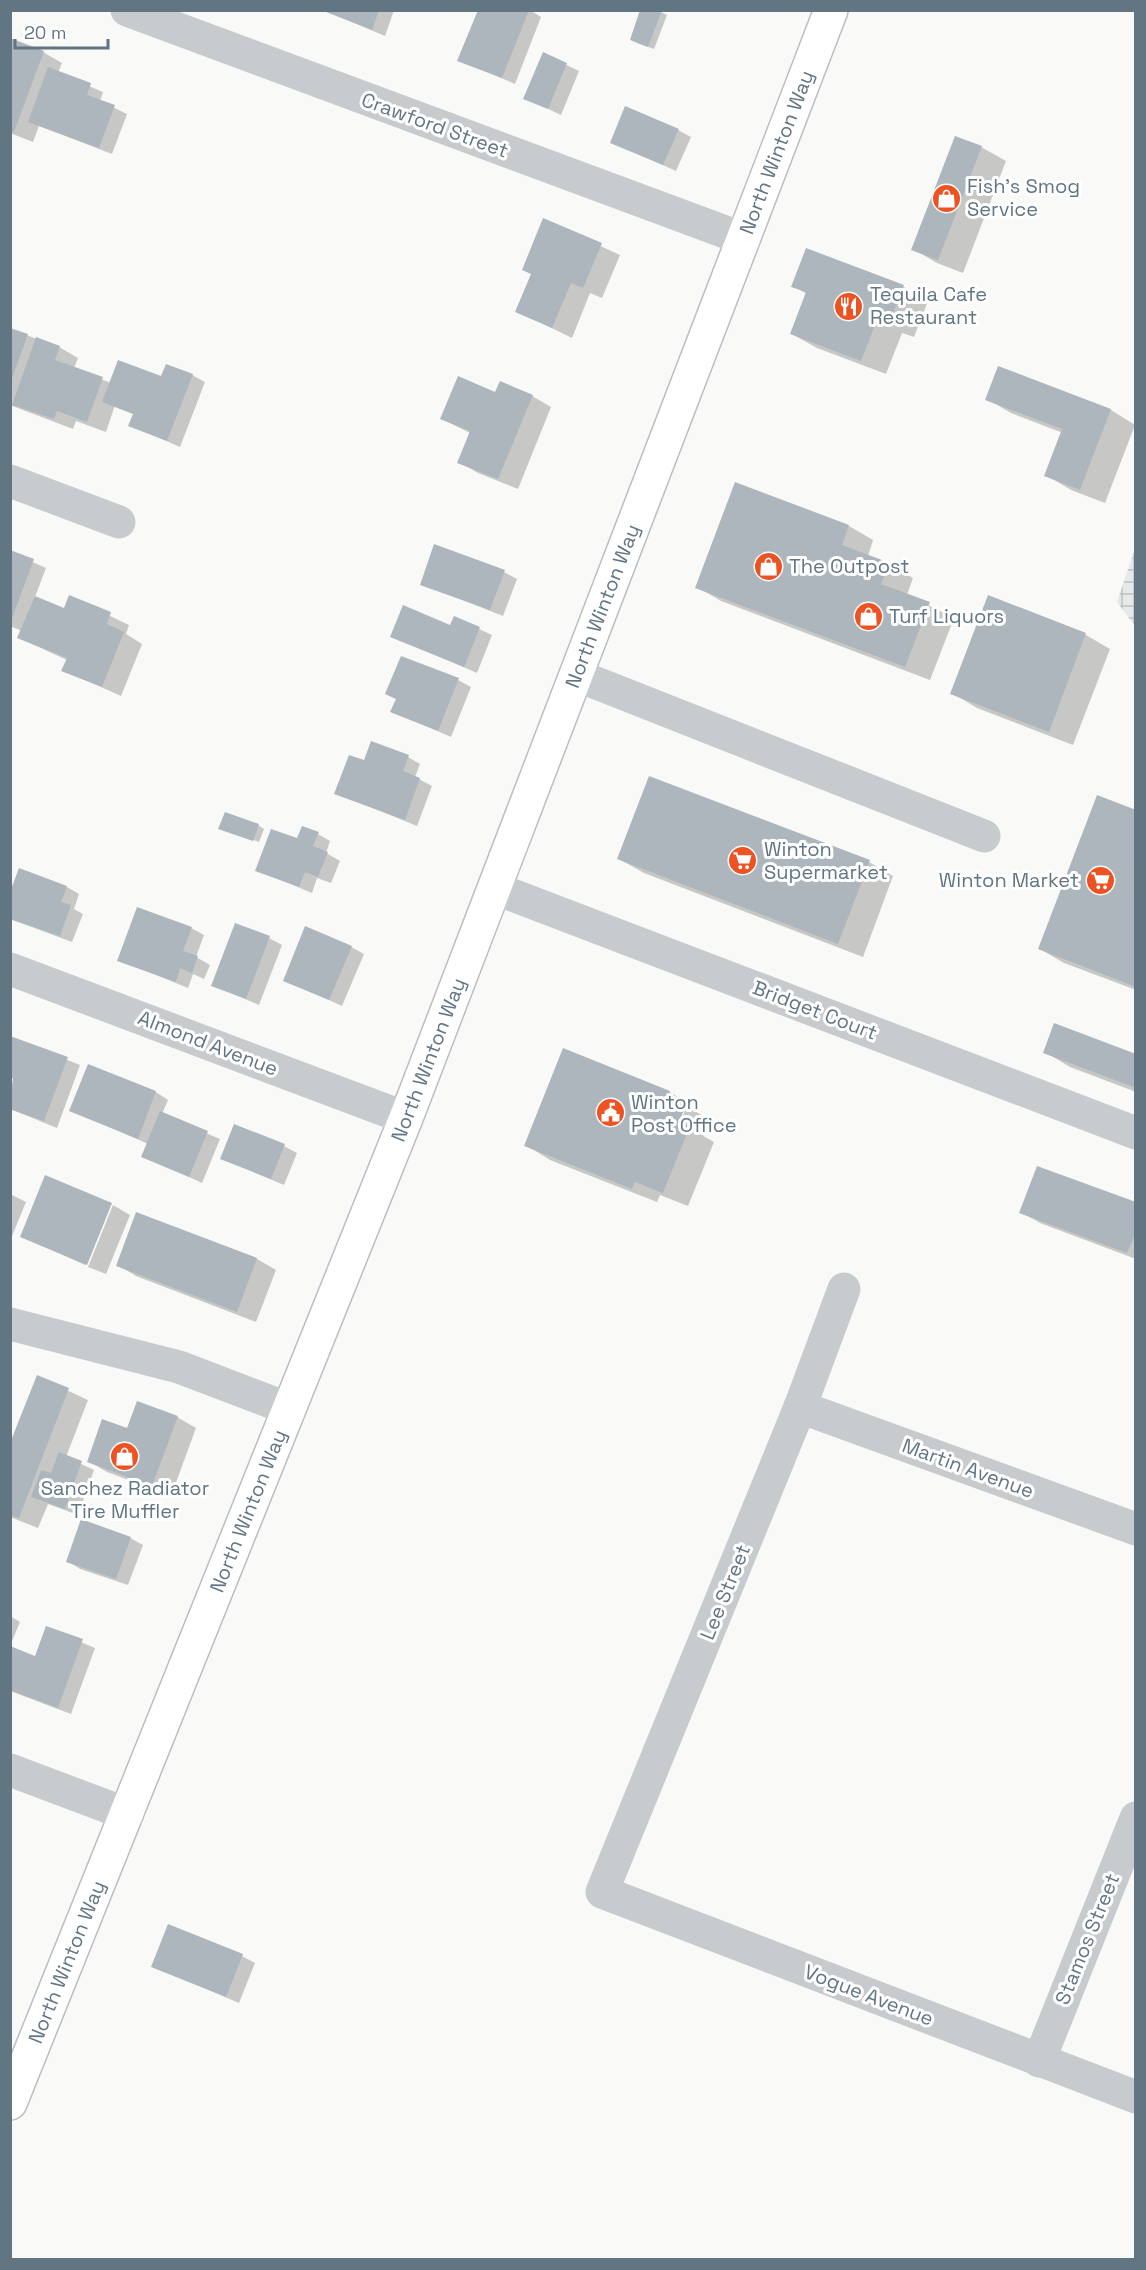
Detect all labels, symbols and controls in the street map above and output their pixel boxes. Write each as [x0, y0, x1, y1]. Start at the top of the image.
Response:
scale bar [15, 12, 108, 50]
text: 20 m [24, 21, 67, 44]
street label: North Winton Way [733, 67, 820, 238]
street label: Crawford Street [358, 86, 512, 164]
place label: Fish's Smog Service [967, 173, 1080, 222]
shop icon: Fish's Smog Service [930, 182, 962, 214]
place label: Tequila Cafe Restaurant [870, 281, 987, 330]
restaurant icon: Tequila Cafe Restaurant [833, 290, 865, 322]
street label: North Winton Way [559, 520, 646, 692]
shop icon: The Outpost [752, 550, 784, 582]
place label: The Outpost [789, 553, 910, 579]
shop icon: Turf Liquors [852, 600, 884, 632]
place label: Turf Liquors [889, 603, 1004, 629]
place label: Winton Supermarket [764, 836, 888, 885]
supermarket icon: Winton Supermarket [727, 844, 759, 876]
supermarket icon: Winton Market [1084, 864, 1116, 896]
place label: Winton Market [939, 867, 1079, 893]
street label: North Winton Way [385, 974, 472, 1145]
street label: Bridget Court [749, 974, 881, 1046]
street label: Almond Avenue [134, 1004, 282, 1082]
place label: Winton Post Office [631, 1089, 737, 1138]
public building icon: Winton Post Office [594, 1097, 626, 1129]
street label: North Winton Way [204, 1426, 292, 1596]
street label: Martin Avenue [899, 1432, 1037, 1504]
shop icon: Sanchez Radiator Tire Muffler [109, 1441, 141, 1473]
place label: Sanchez Radiator Tire Muffler [41, 1475, 209, 1524]
street label: Lee Street [694, 1540, 756, 1644]
street label: Stamos Street [1049, 1870, 1125, 2008]
street label: North Winton Way [22, 1877, 111, 2047]
street label: Vogue Avenue [801, 1958, 937, 2032]

